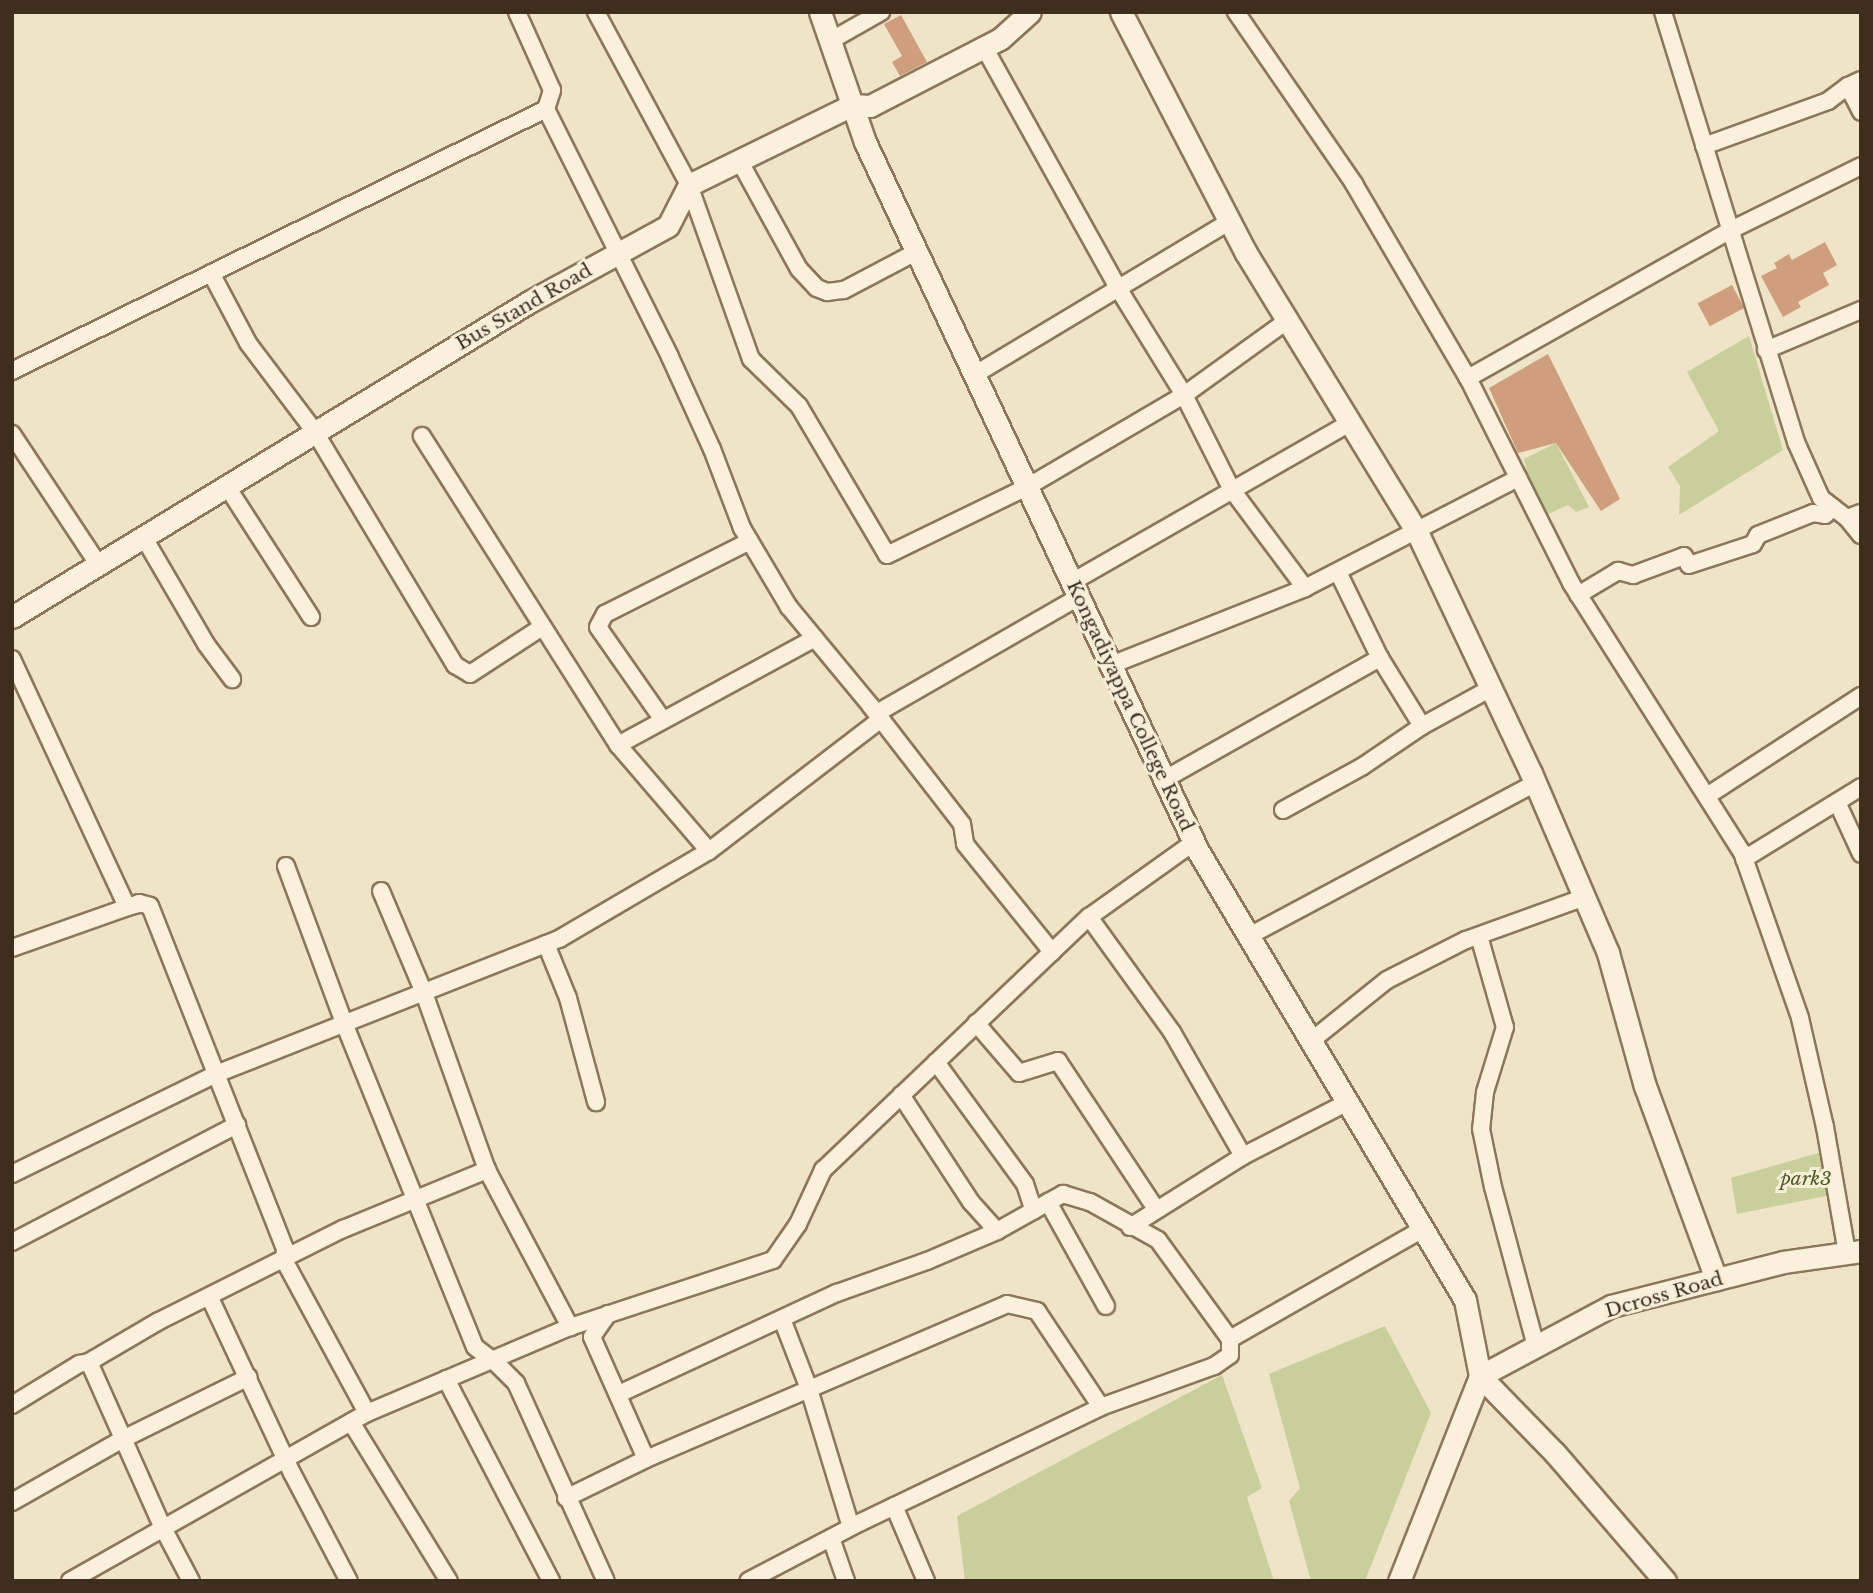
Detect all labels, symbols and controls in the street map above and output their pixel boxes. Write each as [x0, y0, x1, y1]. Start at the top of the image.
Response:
street label: Bus Stand Road [452, 259, 596, 355]
street label: Kongadiyappa College Road [1062, 577, 1198, 835]
park label: park3 [1780, 1168, 1832, 1190]
street label: Dcross Road [1602, 1267, 1726, 1323]

